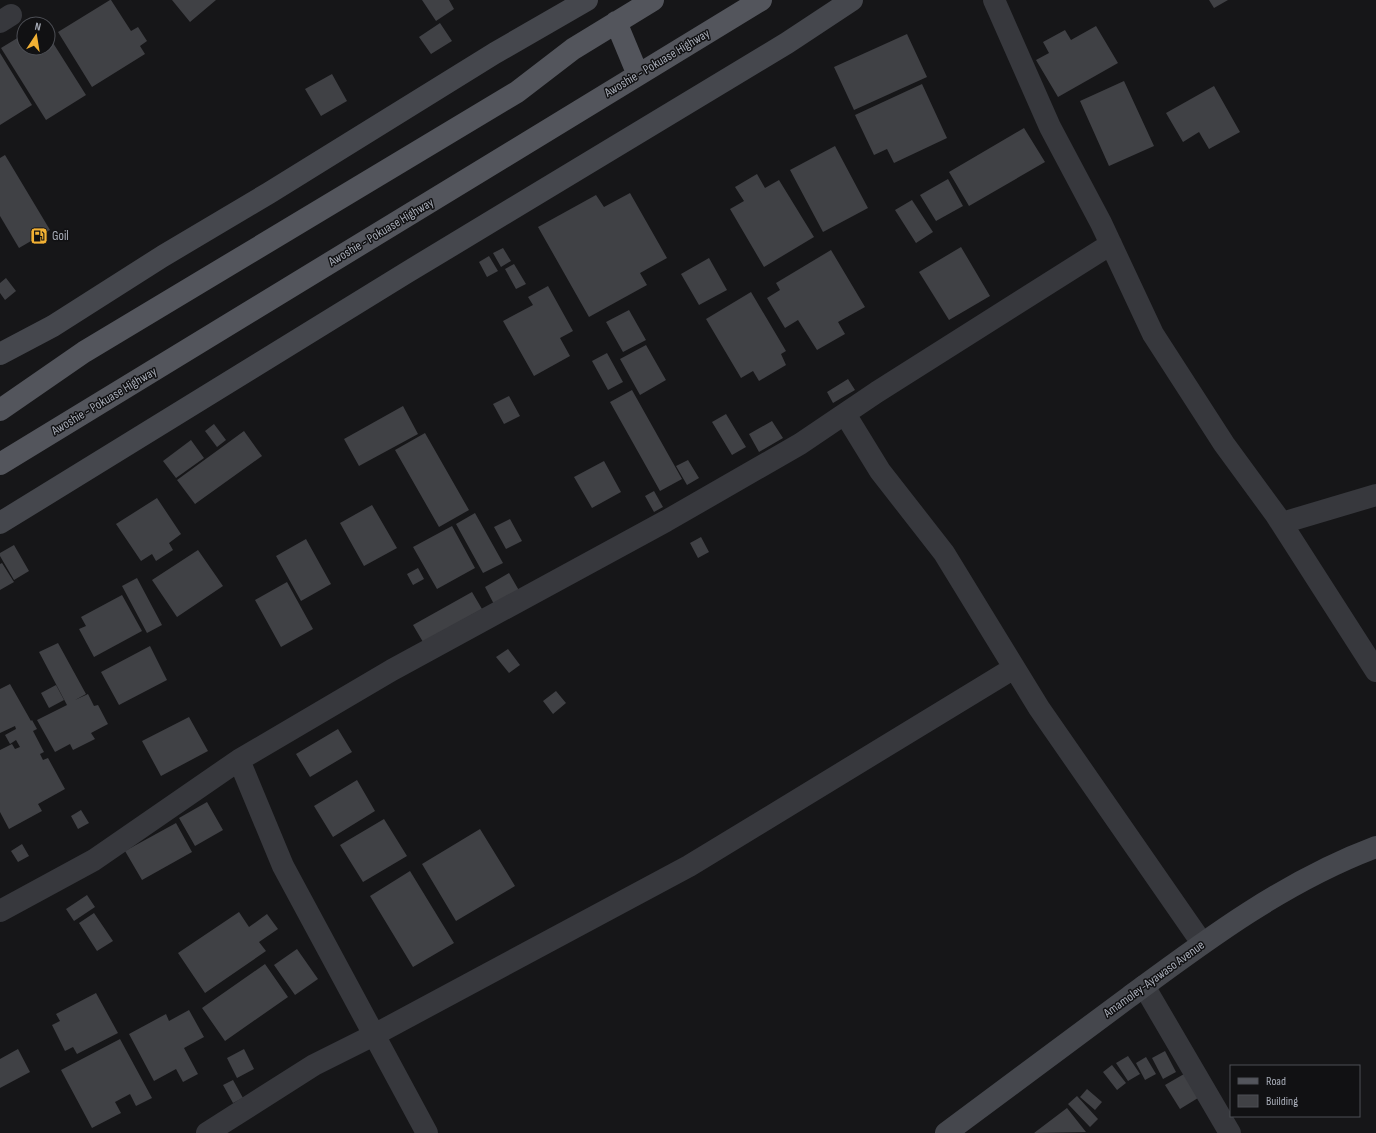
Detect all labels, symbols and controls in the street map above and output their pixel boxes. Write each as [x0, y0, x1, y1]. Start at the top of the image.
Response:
north arrow [16, 16, 56, 56]
text: N [34, 20, 42, 34]
street label: Awoshie - Pokuase Highway [601, 25, 713, 101]
street label: Awoshie - Pokuase Highway [325, 194, 437, 270]
fuel station icon: Goil [29, 226, 49, 246]
place label: Goil [52, 228, 69, 244]
street label: Awoshie - Pokuase Highway [48, 363, 160, 439]
street label: Amamoley-Ayawaso Avenue [1100, 937, 1208, 1022]
legend [1230, 1065, 1360, 1117]
text: Road [1266, 1074, 1286, 1089]
text: Building [1266, 1094, 1298, 1109]

